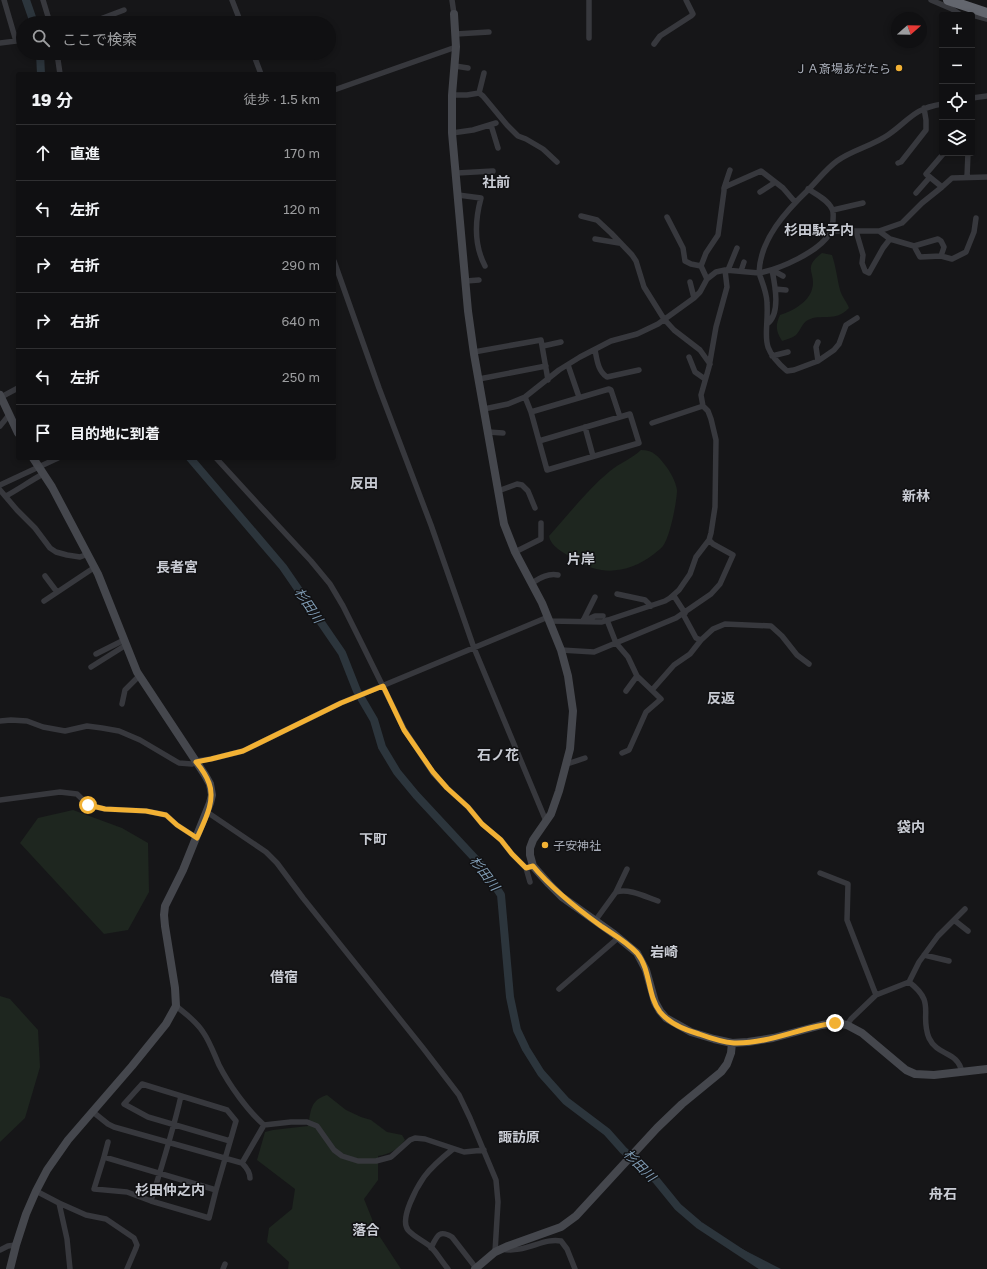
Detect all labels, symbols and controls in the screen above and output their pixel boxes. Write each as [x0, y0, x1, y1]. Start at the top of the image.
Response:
north arrow [891, 12, 927, 48]
map controls [939, 12, 975, 156]
button: + [939, 12, 975, 48]
search box [16, 16, 336, 60]
icon: search [30, 27, 52, 49]
text: ここで検索 [62, 30, 137, 48]
button: − [939, 48, 975, 84]
place label: ＪＡ斎場あだたら [795, 61, 891, 76]
marker: ＪＡ斎場あだたら [894, 63, 904, 73]
button: locate [939, 84, 975, 120]
text: 19 分 [32, 89, 73, 110]
text: 徒歩 · 1.5 km [244, 91, 320, 107]
button: layers [939, 120, 975, 156]
icon: ahead [32, 142, 54, 164]
text: 直進 [70, 144, 100, 162]
text: 170 m [284, 145, 320, 161]
district label: 社前 [482, 173, 510, 190]
icon: left [32, 198, 54, 220]
text: 左折 [70, 200, 100, 218]
text: 120 m [283, 201, 320, 217]
district label: 杉田駄子内 [784, 221, 854, 238]
icon: right [32, 254, 54, 276]
text: 右折 [70, 256, 100, 274]
text: 290 m [282, 257, 320, 273]
icon: right [32, 310, 54, 332]
text: 右折 [70, 312, 100, 330]
text: 640 m [281, 313, 320, 329]
icon: left [32, 366, 54, 388]
text: 左折 [70, 368, 100, 386]
text: 250 m [282, 369, 320, 385]
icon: arrive [32, 422, 54, 444]
text: 目的地に到着 [70, 424, 160, 442]
district label: 反田 [350, 474, 378, 491]
district label: 新林 [902, 487, 930, 504]
district label: 片岸 [567, 550, 595, 567]
district label: 長者宮 [156, 558, 198, 575]
water label: 杉田川 [291, 584, 328, 627]
district label: 反返 [707, 689, 735, 706]
district label: 石ノ花 [477, 746, 519, 763]
route start [79, 796, 97, 814]
district label: 袋内 [897, 818, 925, 835]
district label: 下町 [359, 830, 387, 847]
place label: 子安神社 [553, 838, 601, 853]
marker: 子安神社 [540, 840, 550, 850]
water label: 杉田川 [467, 853, 504, 895]
district label: 岩崎 [650, 943, 678, 960]
district label: 借宿 [270, 968, 298, 985]
route end [826, 1014, 844, 1032]
district label: 諏訪原 [498, 1128, 540, 1145]
water label: 杉田川 [621, 1146, 661, 1186]
district label: 杉田仲之内 [135, 1181, 205, 1198]
district label: 舟石 [929, 1185, 957, 1202]
district label: 落合 [352, 1221, 380, 1238]

